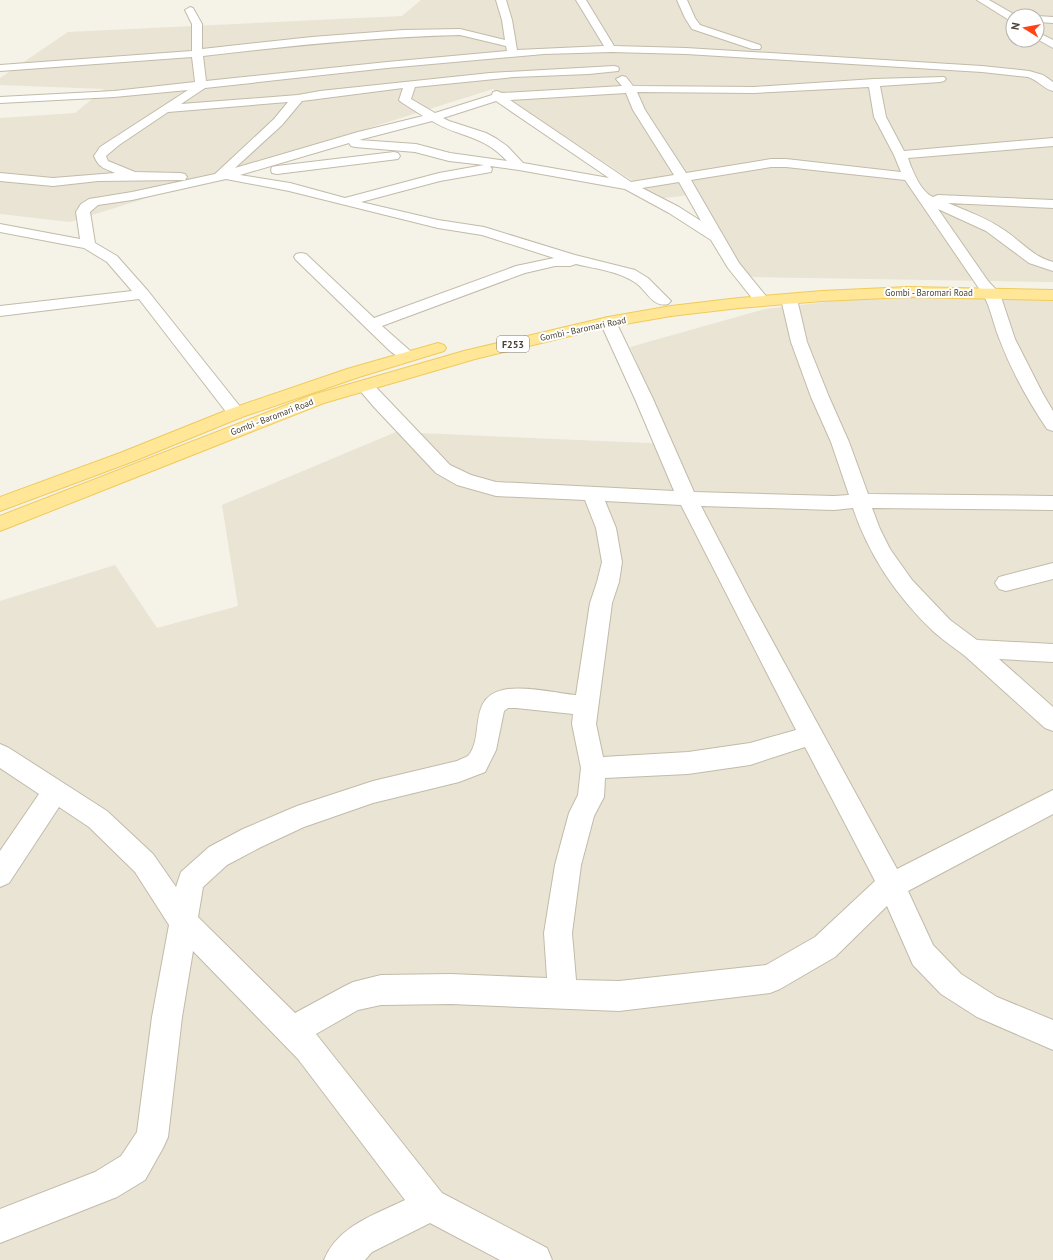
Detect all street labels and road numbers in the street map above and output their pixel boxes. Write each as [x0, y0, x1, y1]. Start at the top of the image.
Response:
street label: Gombi - Baromari Road [885, 287, 973, 298]
street label: Gombi - Baromari Road [539, 314, 627, 343]
road number: F253 [497, 336, 529, 352]
street label: Gombi - Baromari Road [229, 396, 315, 437]

